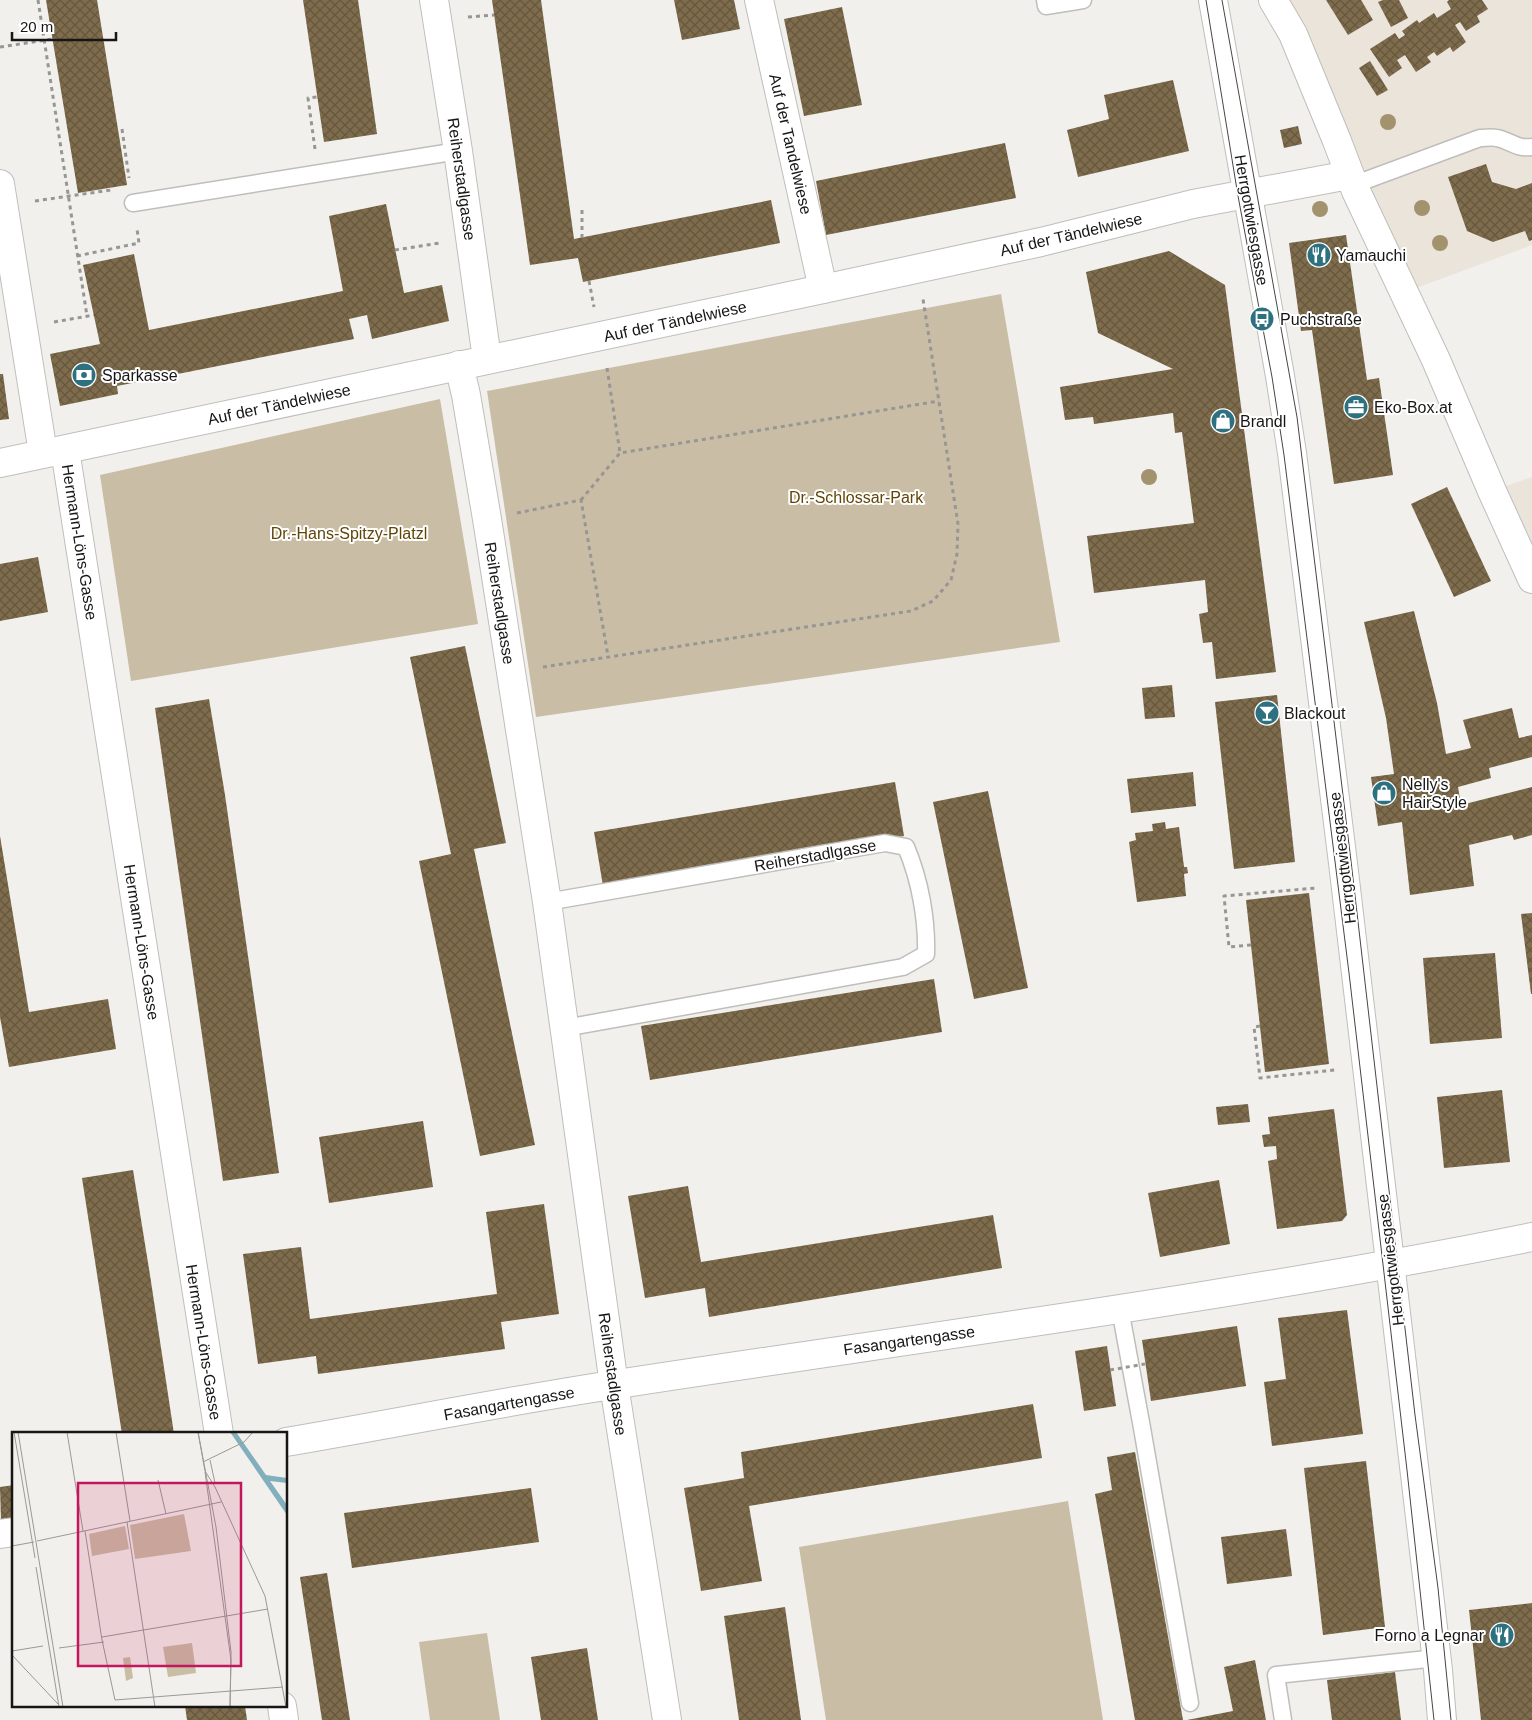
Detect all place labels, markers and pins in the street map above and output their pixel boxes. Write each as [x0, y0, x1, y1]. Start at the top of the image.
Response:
restaurant icon: Yamauchi [1306, 242, 1332, 268]
place label: Yamauchi [1336, 247, 1406, 264]
bus stop icon: Puchstraße [1249, 306, 1275, 332]
place label: Puchstraße [1280, 311, 1362, 328]
bank icon: Sparkasse [71, 362, 97, 388]
place label: Sparkasse [102, 367, 178, 384]
office icon: Eko-Box.at [1343, 394, 1369, 420]
place label: Eko-Box.at [1374, 399, 1453, 416]
shop icon: Brandl [1210, 408, 1236, 434]
place label: Brandl [1240, 413, 1286, 430]
bar icon: Blackout [1254, 700, 1280, 726]
place label: Blackout [1284, 705, 1346, 722]
place label: Nelly's HairStyle [1402, 776, 1467, 811]
shop icon: Nelly's HairStyle [1371, 780, 1397, 806]
restaurant icon: Forno a Legnar [1489, 1622, 1515, 1648]
place label: Forno a Legnar [1375, 1627, 1485, 1644]

